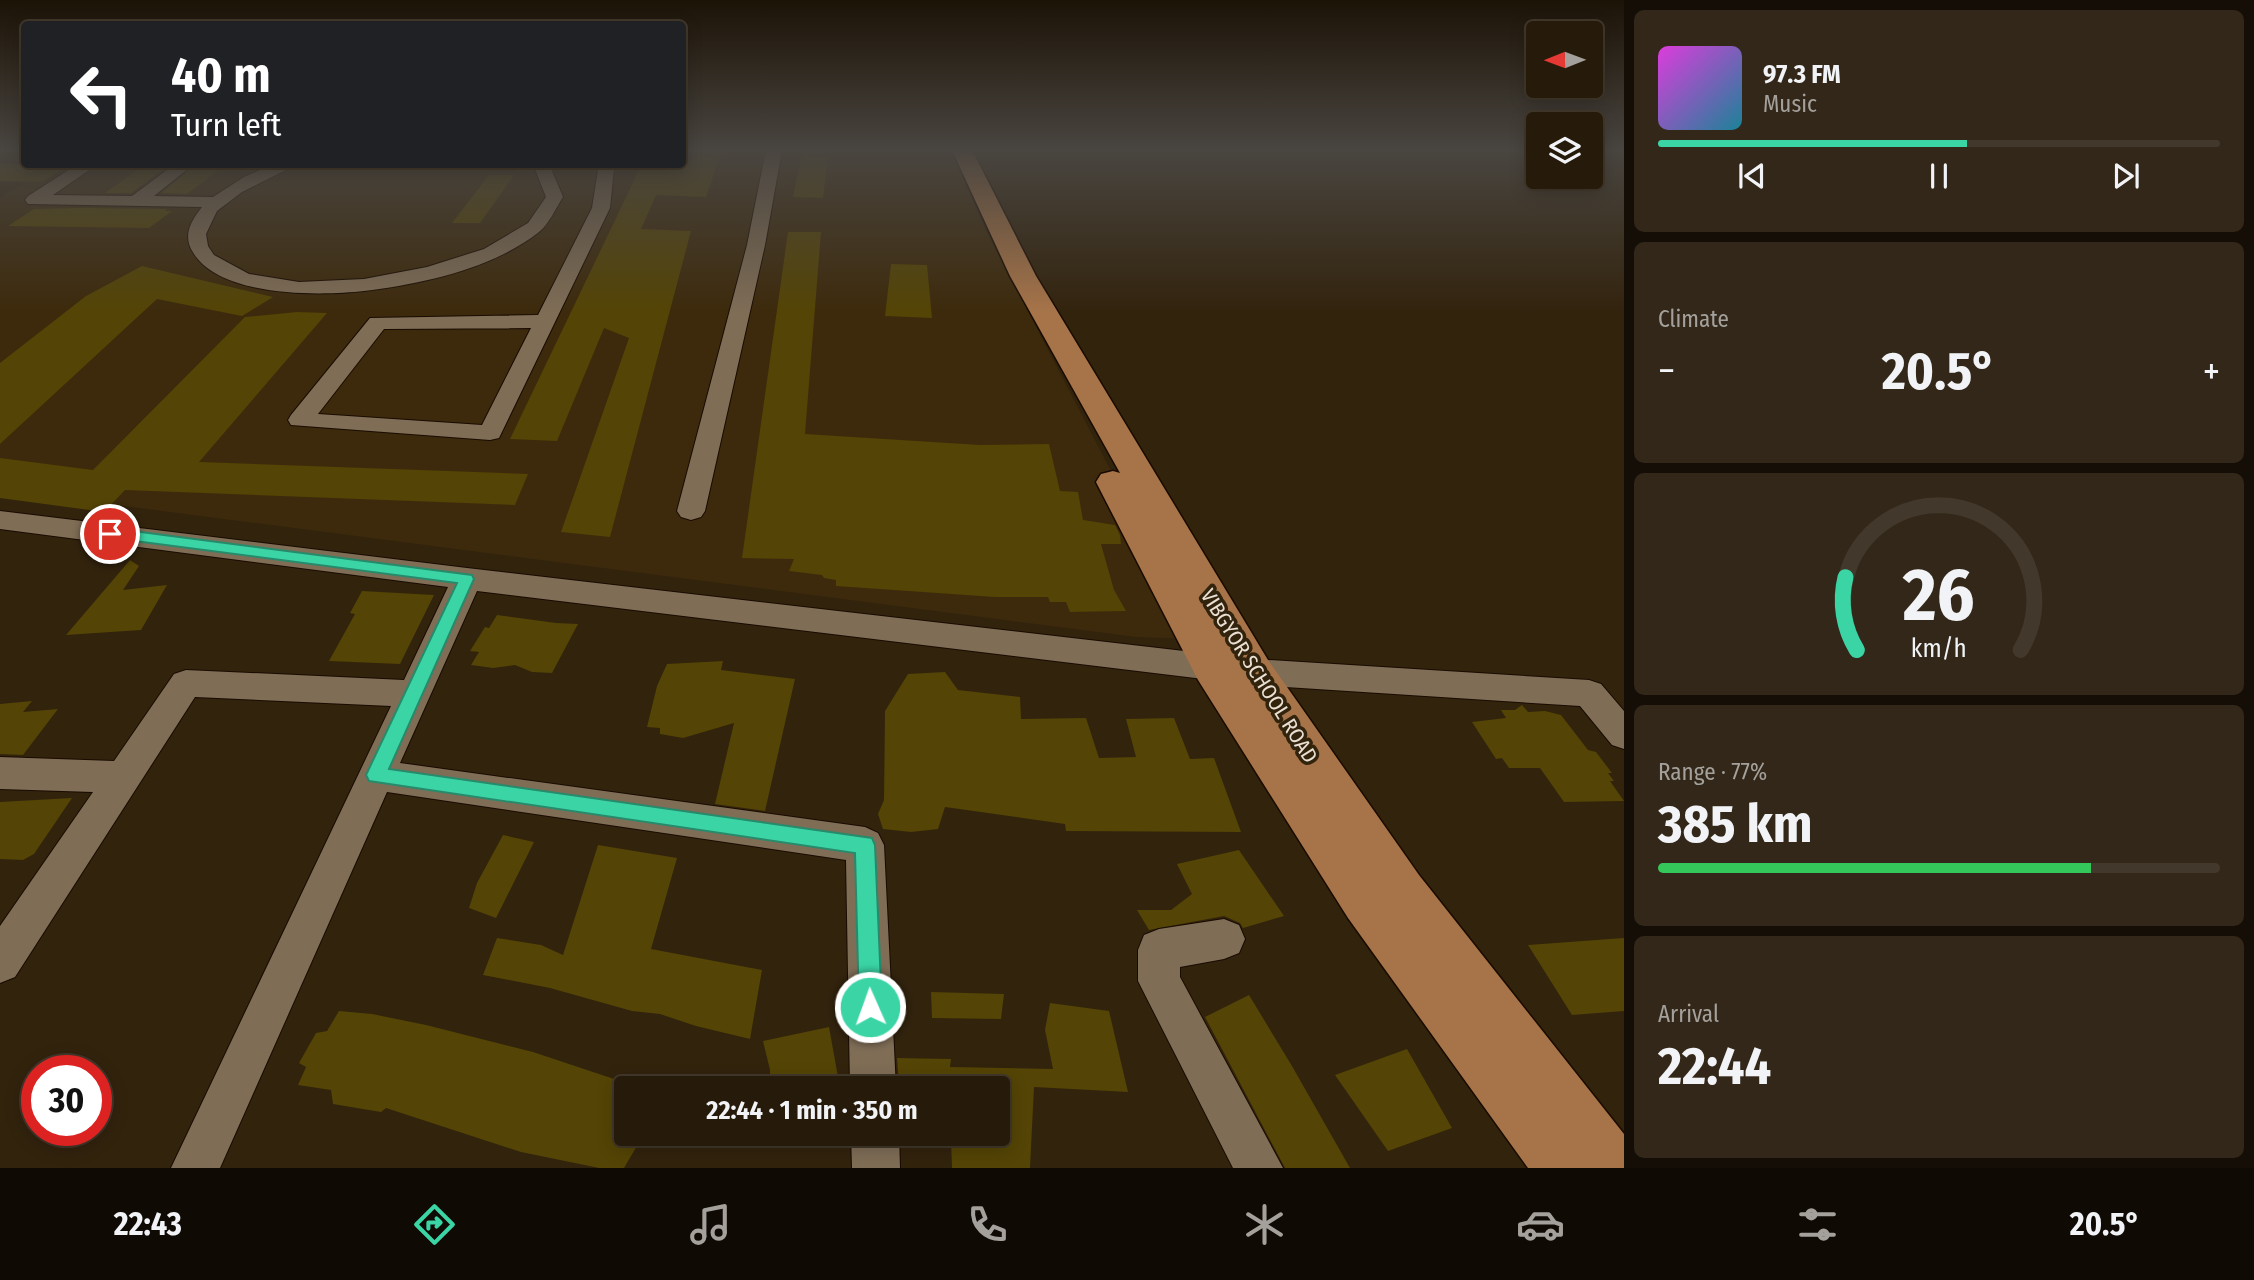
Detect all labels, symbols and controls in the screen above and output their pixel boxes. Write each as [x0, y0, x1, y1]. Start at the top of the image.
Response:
north arrow [1526, 21, 1603, 98]
map controls [1526, 21, 1603, 189]
text: 40 m [171, 46, 271, 105]
icon: left [56, 49, 147, 140]
text: 97.3 FM [1763, 59, 1841, 90]
text: Music [1763, 90, 1817, 118]
text: Turn left [171, 106, 281, 144]
button: layers [1526, 112, 1603, 189]
icon: previous [1733, 157, 1771, 195]
icon: pause [1920, 157, 1958, 195]
icon: next [2107, 157, 2145, 195]
text: Climate [1658, 305, 1729, 333]
text: 20.5° [1882, 340, 1996, 403]
text: − [1658, 348, 1675, 394]
text: + [2203, 348, 2220, 394]
pin [80, 504, 140, 564]
icon: arrive [91, 515, 129, 553]
text: 26 [1902, 552, 1975, 639]
street label: VIBGYOR SCHOOL ROAD [1195, 584, 1323, 768]
text: km/h [1911, 634, 1967, 664]
text: Range · 77% [1658, 758, 1767, 786]
text: 385 km [1658, 793, 1813, 856]
position arrow [833, 970, 907, 1044]
text: Arrival [1658, 1000, 1719, 1028]
text: 22:44 [1658, 1035, 1771, 1098]
speed limit sign: 30 [21, 1055, 112, 1146]
text: 22:44 · 1 min · 350 m [706, 1095, 918, 1126]
icon: directions [410, 1200, 459, 1249]
icon: music [686, 1200, 735, 1249]
icon: phone [963, 1200, 1012, 1249]
icon: climate [1240, 1200, 1289, 1249]
icon: car [1516, 1200, 1565, 1249]
icon: filters [1793, 1200, 1842, 1249]
text: 22:43 [114, 1205, 182, 1243]
text: 20.5° [2070, 1205, 2140, 1243]

